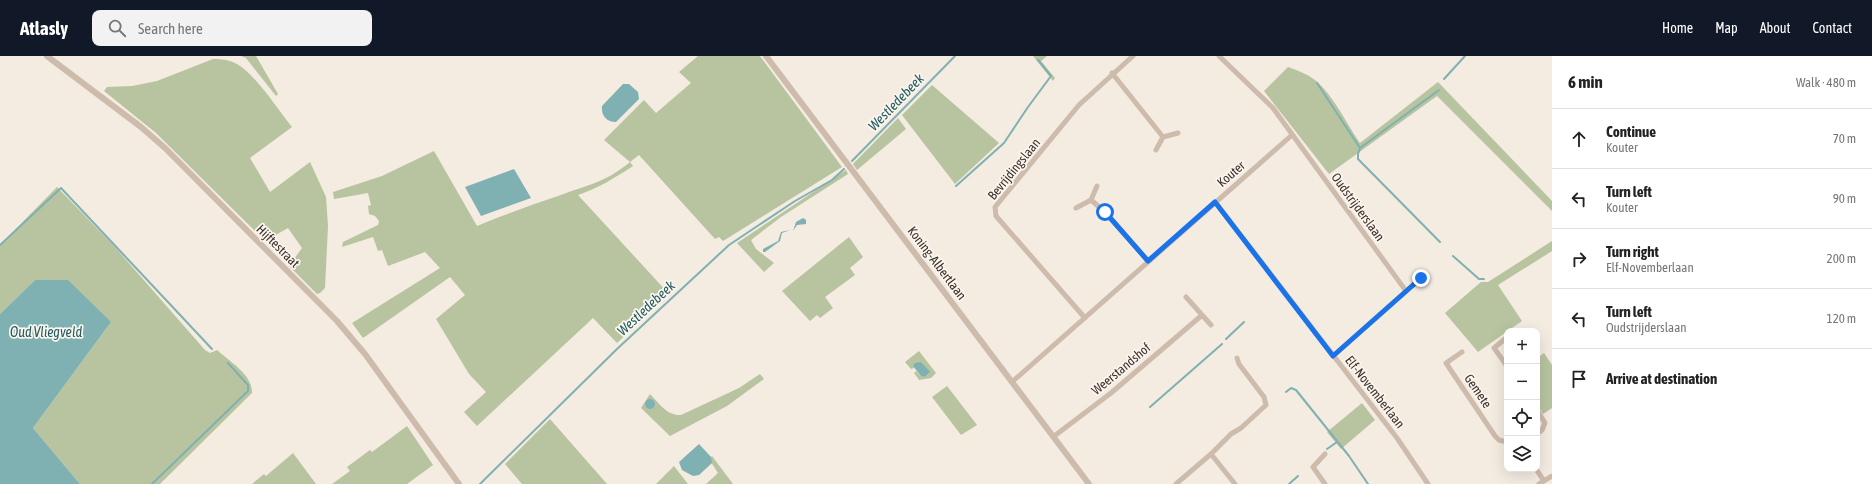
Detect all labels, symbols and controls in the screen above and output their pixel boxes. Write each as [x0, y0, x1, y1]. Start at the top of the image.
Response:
search box [92, 10, 372, 46]
text: Atlasly [20, 17, 68, 39]
icon: search [106, 17, 128, 39]
text: Search here [138, 20, 203, 37]
text: Home [1662, 20, 1693, 36]
text: Map [1715, 20, 1738, 36]
text: About [1760, 20, 1791, 36]
text: Contact [1813, 20, 1852, 36]
water label: Westledebeek [865, 70, 928, 134]
text: 6 min [1568, 72, 1603, 92]
text: Walk · 480 m [1796, 75, 1856, 90]
text: Continue [1606, 123, 1656, 140]
icon: ahead [1568, 128, 1590, 150]
text: 70 m [1833, 131, 1856, 146]
street label: Bevrijdingslaan [985, 135, 1043, 203]
text: Kouter [1606, 140, 1638, 155]
street label: Kouter [1214, 158, 1248, 190]
street label: Oudstrijderslaan [1328, 170, 1388, 244]
text: Turn left [1606, 183, 1652, 200]
icon: left [1568, 188, 1590, 210]
text: 90 m [1833, 191, 1856, 206]
text: Kouter [1606, 200, 1638, 215]
route start [1096, 203, 1114, 221]
street label: Hijftestraat [253, 221, 303, 271]
street label: Koning-Albertlaan [905, 223, 969, 303]
text: Turn right [1606, 243, 1659, 260]
icon: right [1568, 248, 1590, 270]
text: 200 m [1827, 251, 1856, 266]
text: Elf-Novemberlaan [1606, 260, 1694, 275]
route end [1412, 269, 1430, 287]
water label: Westledebeek [614, 277, 679, 339]
text: Turn left [1606, 303, 1652, 320]
icon: left [1568, 308, 1590, 330]
text: 120 m [1827, 311, 1856, 326]
text: Oudstrijderslaan [1606, 320, 1687, 335]
water label: Oud Vliegveld [10, 324, 82, 340]
map controls [1504, 328, 1540, 472]
button: + [1504, 328, 1540, 364]
street label: Weerstandshof [1089, 340, 1154, 398]
street label: Elf-Novemberlaan [1342, 353, 1408, 431]
button: − [1504, 364, 1540, 400]
icon: arrive [1568, 368, 1590, 390]
text: Arrive at destination [1606, 370, 1717, 387]
street label: Gemete [1461, 371, 1495, 411]
button: locate [1504, 400, 1540, 436]
button: layers [1504, 436, 1540, 472]

